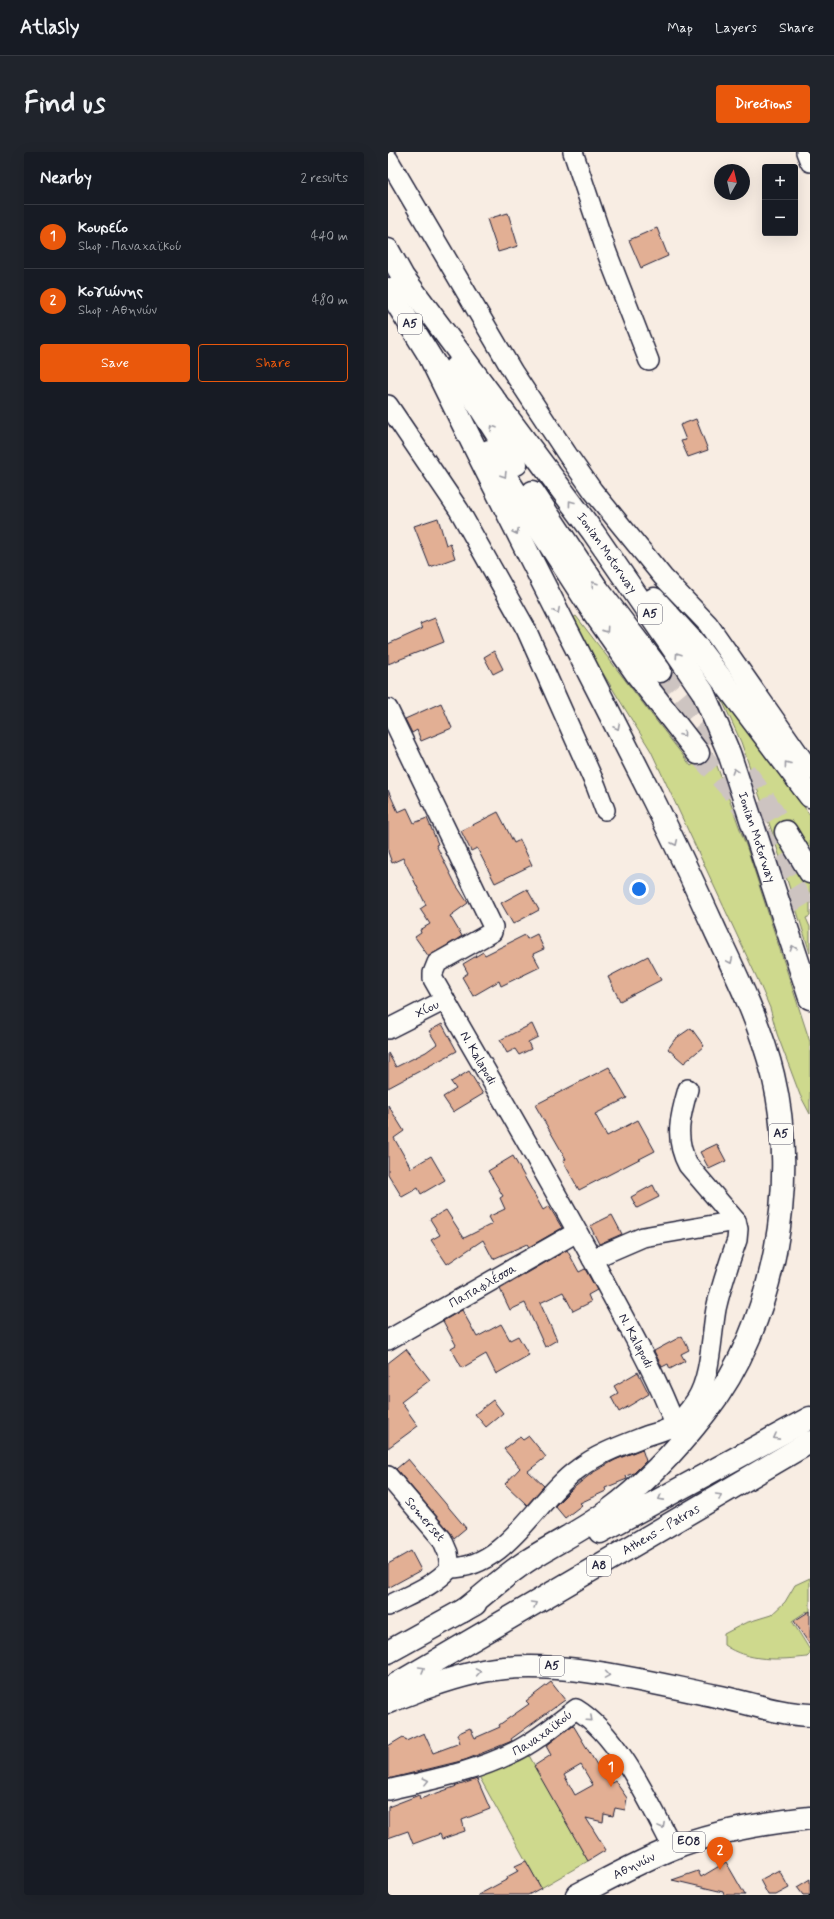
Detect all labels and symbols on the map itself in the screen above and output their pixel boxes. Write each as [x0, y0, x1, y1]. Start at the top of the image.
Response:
north arrow [714, 164, 750, 200]
road number: Α5 [398, 314, 422, 334]
one-way arrow [491, 426, 498, 433]
one-way arrow [500, 470, 507, 477]
one-way arrow [569, 500, 576, 507]
street label: Ionian Motorway [573, 509, 641, 597]
one-way arrow [512, 528, 519, 535]
one-way arrow [591, 581, 599, 588]
road number: Α5 [638, 604, 662, 624]
one-way arrow [553, 607, 560, 615]
one-way arrow [601, 626, 608, 633]
one-way arrow [675, 652, 683, 659]
one-way arrow [612, 723, 619, 730]
one-way arrow [679, 730, 686, 737]
one-way arrow [785, 762, 792, 769]
one-way arrow [731, 768, 740, 775]
street label: Ionian Motorway [734, 789, 780, 885]
one-way arrow [670, 839, 678, 847]
your location [629, 879, 649, 899]
one-way arrow [789, 944, 798, 951]
one-way arrow [725, 957, 733, 965]
street label: Χίου [412, 996, 442, 1022]
street label: N. Kalapodi [456, 1028, 501, 1088]
road number: Α5 [769, 1124, 793, 1144]
street label: Παπαφλέσσα [446, 1260, 519, 1312]
street label: N. Kalapodi [615, 1310, 657, 1371]
one-way arrow [772, 1432, 780, 1439]
street label: Somerset [401, 1493, 449, 1545]
one-way arrow [658, 1493, 665, 1501]
one-way arrow [715, 1493, 722, 1500]
street label: Athens - Patras [619, 1500, 703, 1559]
road number: Α8 [587, 1556, 611, 1576]
one-way arrow [530, 1601, 537, 1608]
road number: Α5 [540, 1656, 564, 1676]
one-way arrow [418, 1667, 425, 1674]
one-way arrow [475, 1668, 481, 1677]
one-way arrow [604, 1670, 610, 1679]
street label: Παναχαϊκού [509, 1706, 576, 1760]
one-way arrow [585, 1714, 593, 1722]
pin: 1 [598, 1754, 624, 1787]
one-way arrow [422, 1777, 429, 1786]
one-way arrow [657, 1822, 665, 1830]
road number: ΕΟ8 [673, 1832, 705, 1852]
pin: 2 [707, 1837, 733, 1870]
street label: Αθηνών [610, 1848, 658, 1883]

